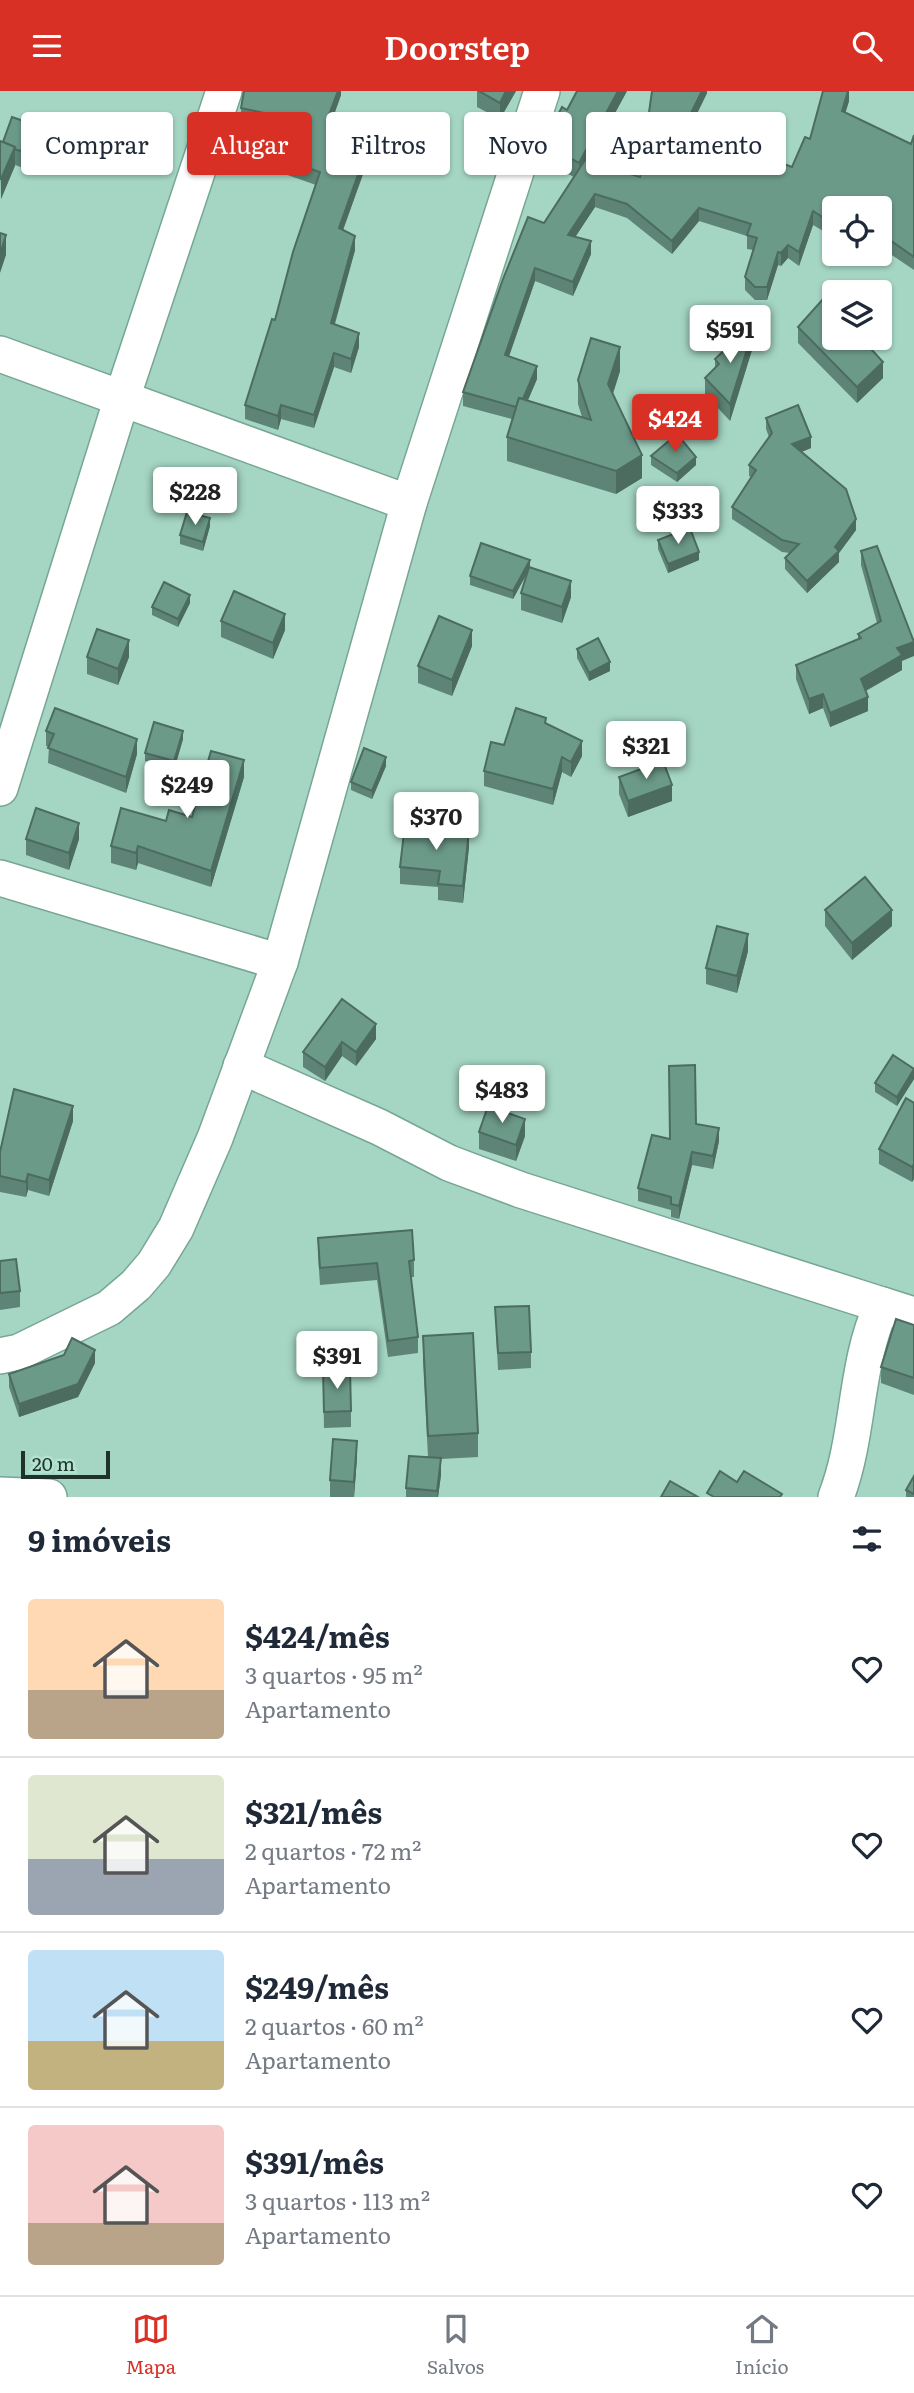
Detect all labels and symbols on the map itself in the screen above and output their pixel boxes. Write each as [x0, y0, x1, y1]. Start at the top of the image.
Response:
pin: $591 [689, 306, 771, 365]
pin: $424 [634, 395, 716, 454]
pin: $228 [154, 467, 236, 527]
pin: $333 [637, 487, 719, 546]
pin: $321 [605, 721, 687, 781]
pin: $249 [146, 761, 228, 820]
pin: $370 [395, 793, 477, 852]
pin: $483 [461, 1065, 543, 1125]
pin: $391 [296, 1331, 378, 1391]
scale bar [21, 1448, 110, 1480]

